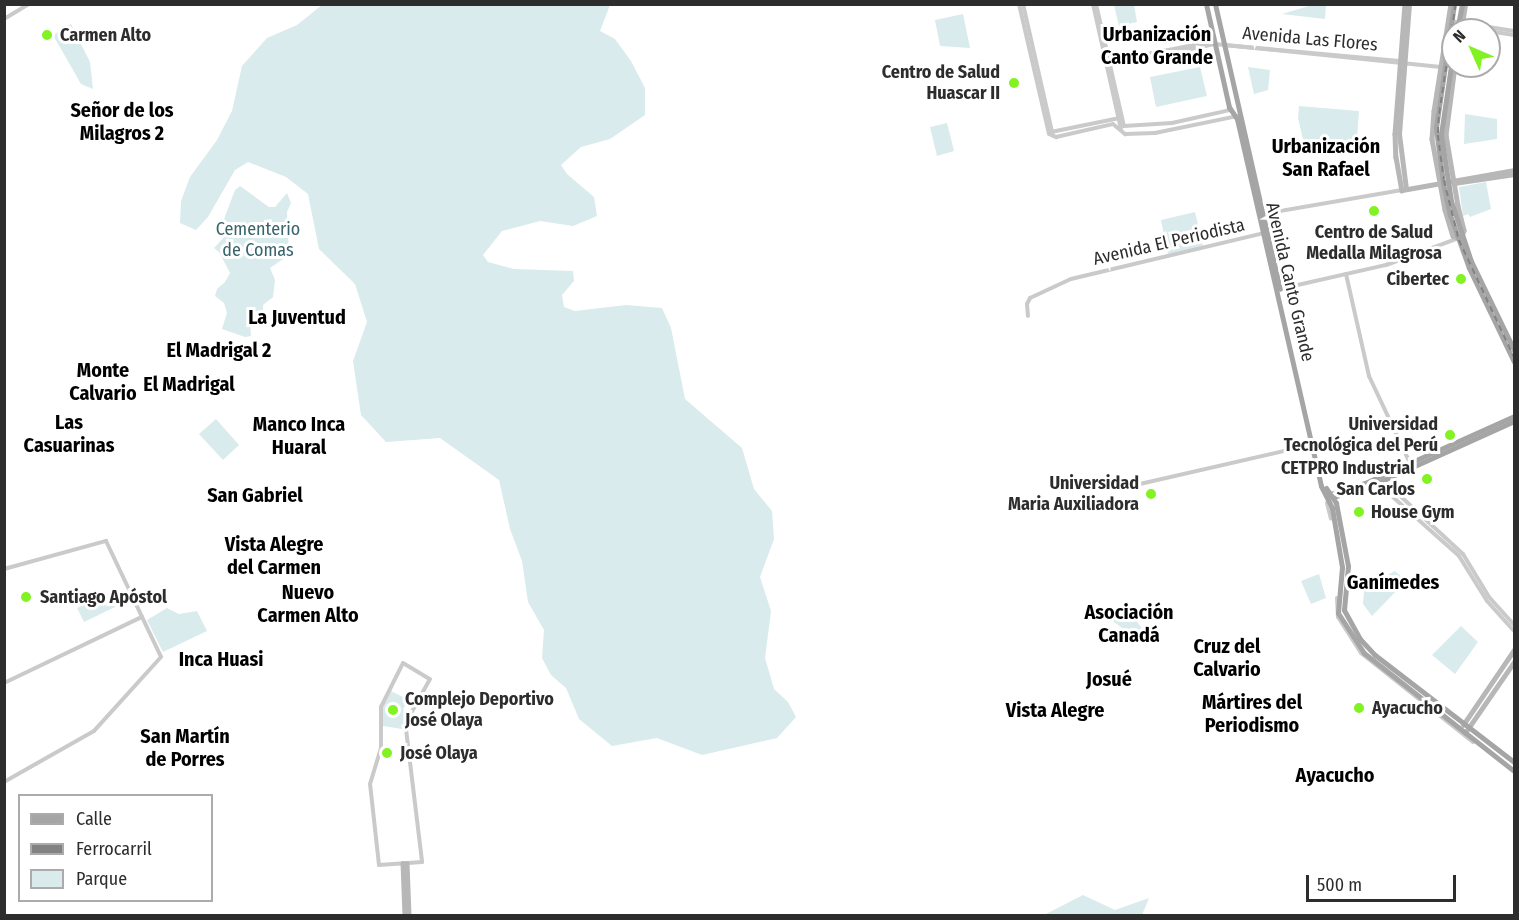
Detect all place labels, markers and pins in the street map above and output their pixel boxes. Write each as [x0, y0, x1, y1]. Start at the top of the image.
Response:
place label: Carmen Alto [60, 24, 151, 46]
marker: Carmen Alto [38, 26, 56, 44]
place label: Centro de Salud Huascar II [882, 62, 1000, 104]
marker: Centro de Salud Huascar II [1005, 74, 1023, 92]
marker: Centro de Salud Medalla Milagrosa [1365, 202, 1383, 220]
place label: Centro de Salud Medalla Milagrosa [1306, 222, 1442, 264]
place label: Cibertec [1386, 268, 1449, 290]
marker: Cibertec [1454, 272, 1468, 286]
place label: Universidad Tecnológica del Perú [1284, 414, 1438, 456]
marker: Universidad Tecnológica del Perú [1443, 428, 1457, 442]
place label: CETPRO Industrial San Carlos [1281, 458, 1415, 500]
marker: CETPRO Industrial San Carlos [1420, 472, 1434, 486]
place label: Universidad Maria Auxiliadora [1008, 473, 1139, 516]
marker: Universidad Maria Auxiliadora [1144, 487, 1158, 501]
place label: House Gym [1371, 501, 1454, 523]
marker: House Gym [1352, 505, 1366, 519]
place label: Santiago Apóstol [40, 586, 167, 608]
marker: Santiago Apóstol [17, 588, 35, 606]
place label: Complejo Deportivo José Olaya [405, 689, 554, 732]
place label: Ayacucho [1372, 697, 1443, 719]
marker: Ayacucho [1350, 699, 1368, 717]
marker: Complejo Deportivo José Olaya [386, 703, 400, 717]
place label: José Olaya [400, 742, 478, 764]
marker: José Olaya [378, 744, 396, 762]

